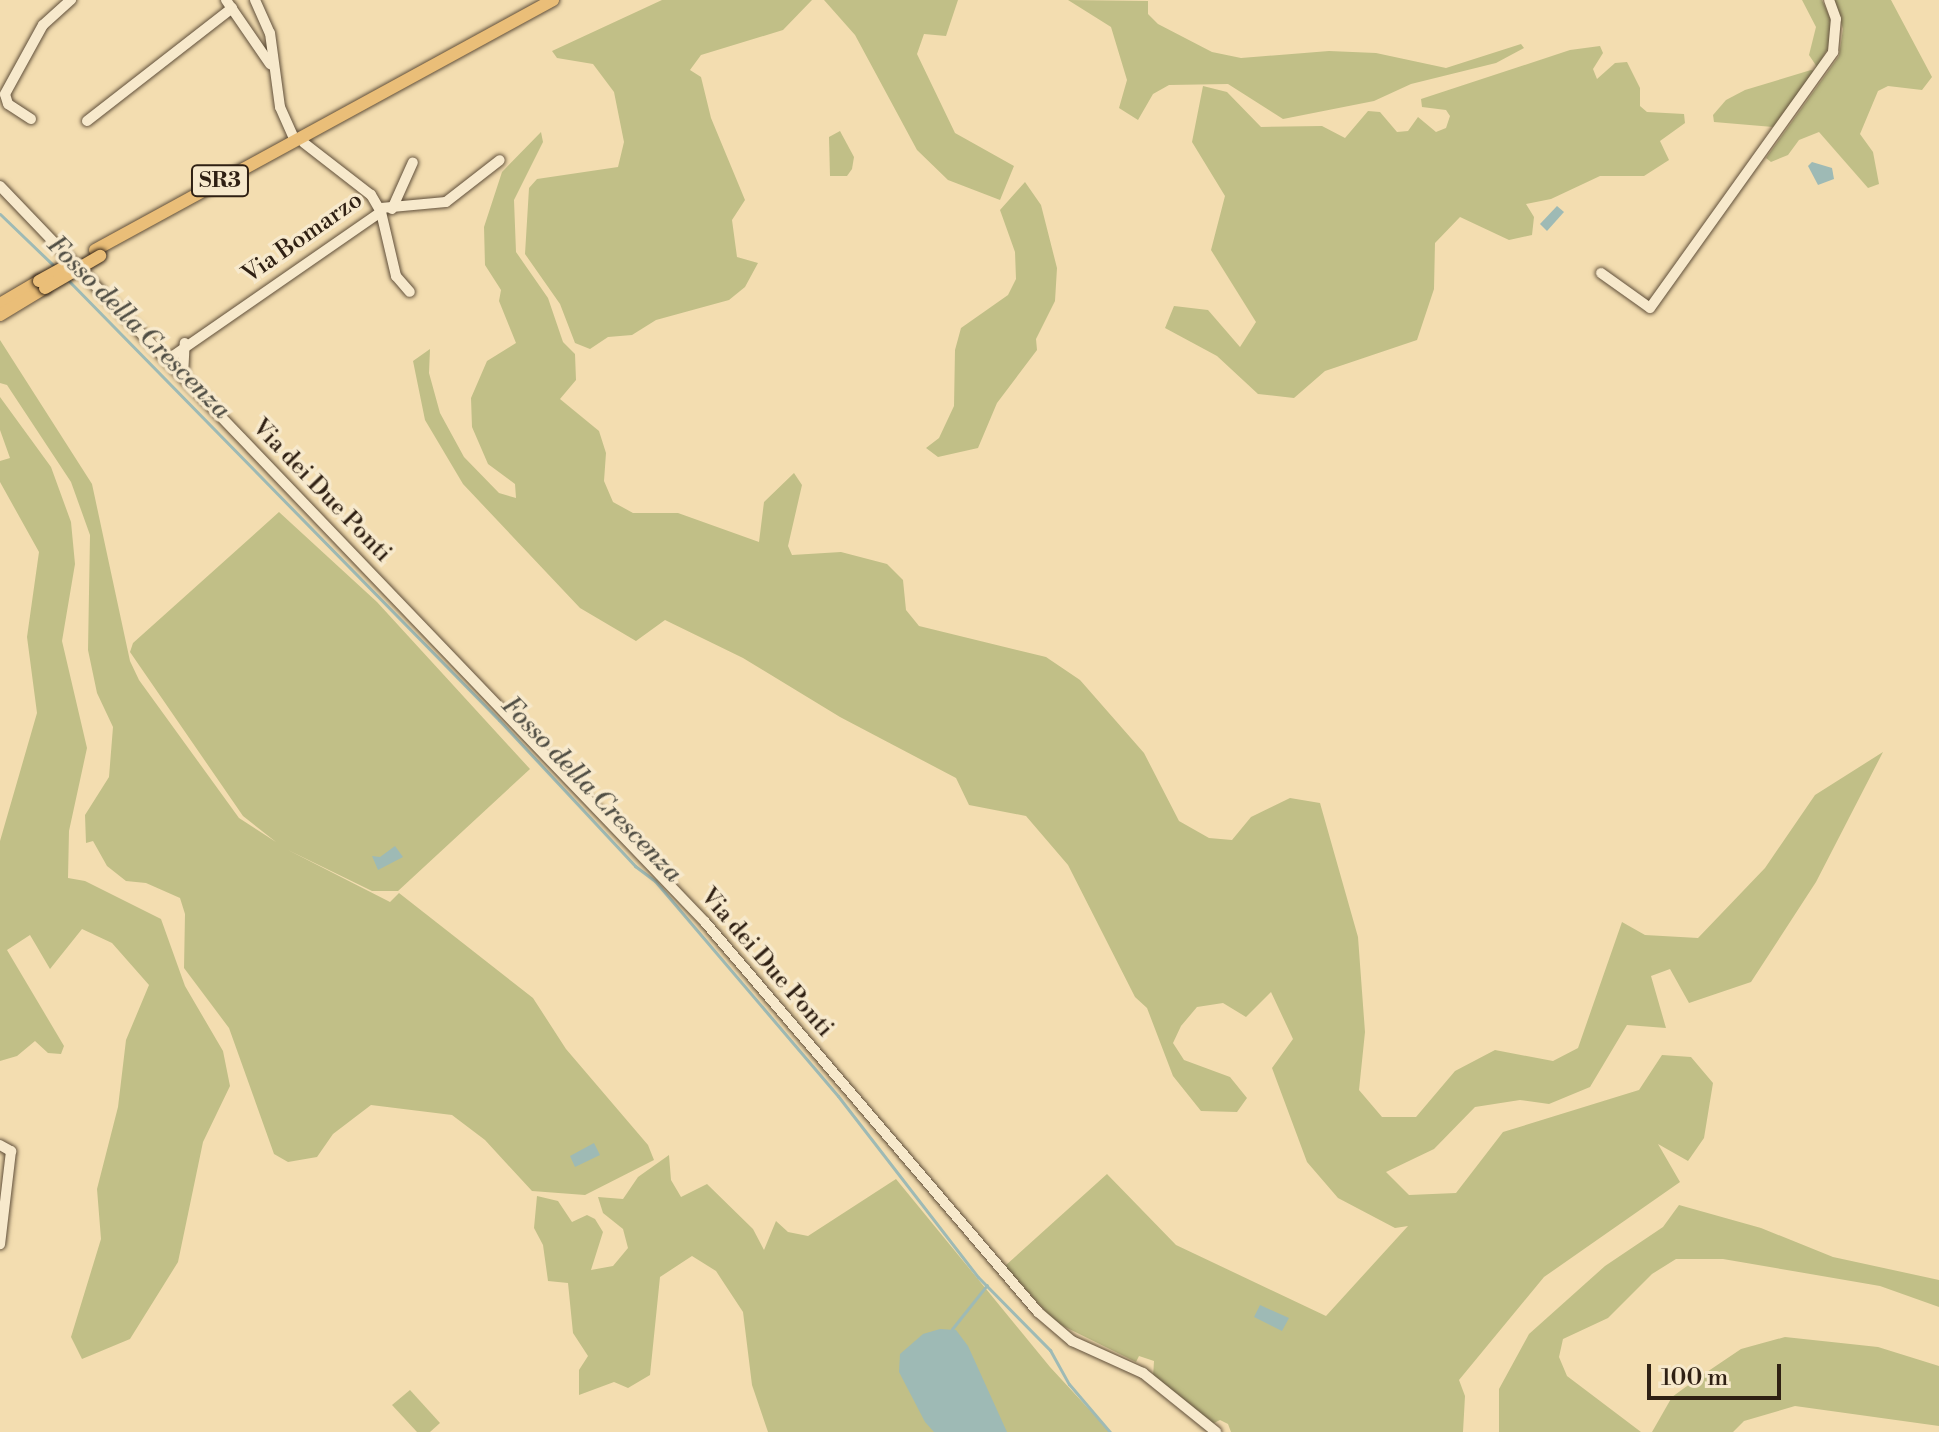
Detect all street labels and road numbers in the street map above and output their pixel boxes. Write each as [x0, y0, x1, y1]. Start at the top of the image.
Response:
road number: SR3 [190, 163, 250, 199]
street label: Via Bomarzo [238, 186, 368, 290]
street label: Via dei Due Ponti [245, 413, 397, 569]
street label: Via dei Due Ponti [694, 883, 838, 1043]

